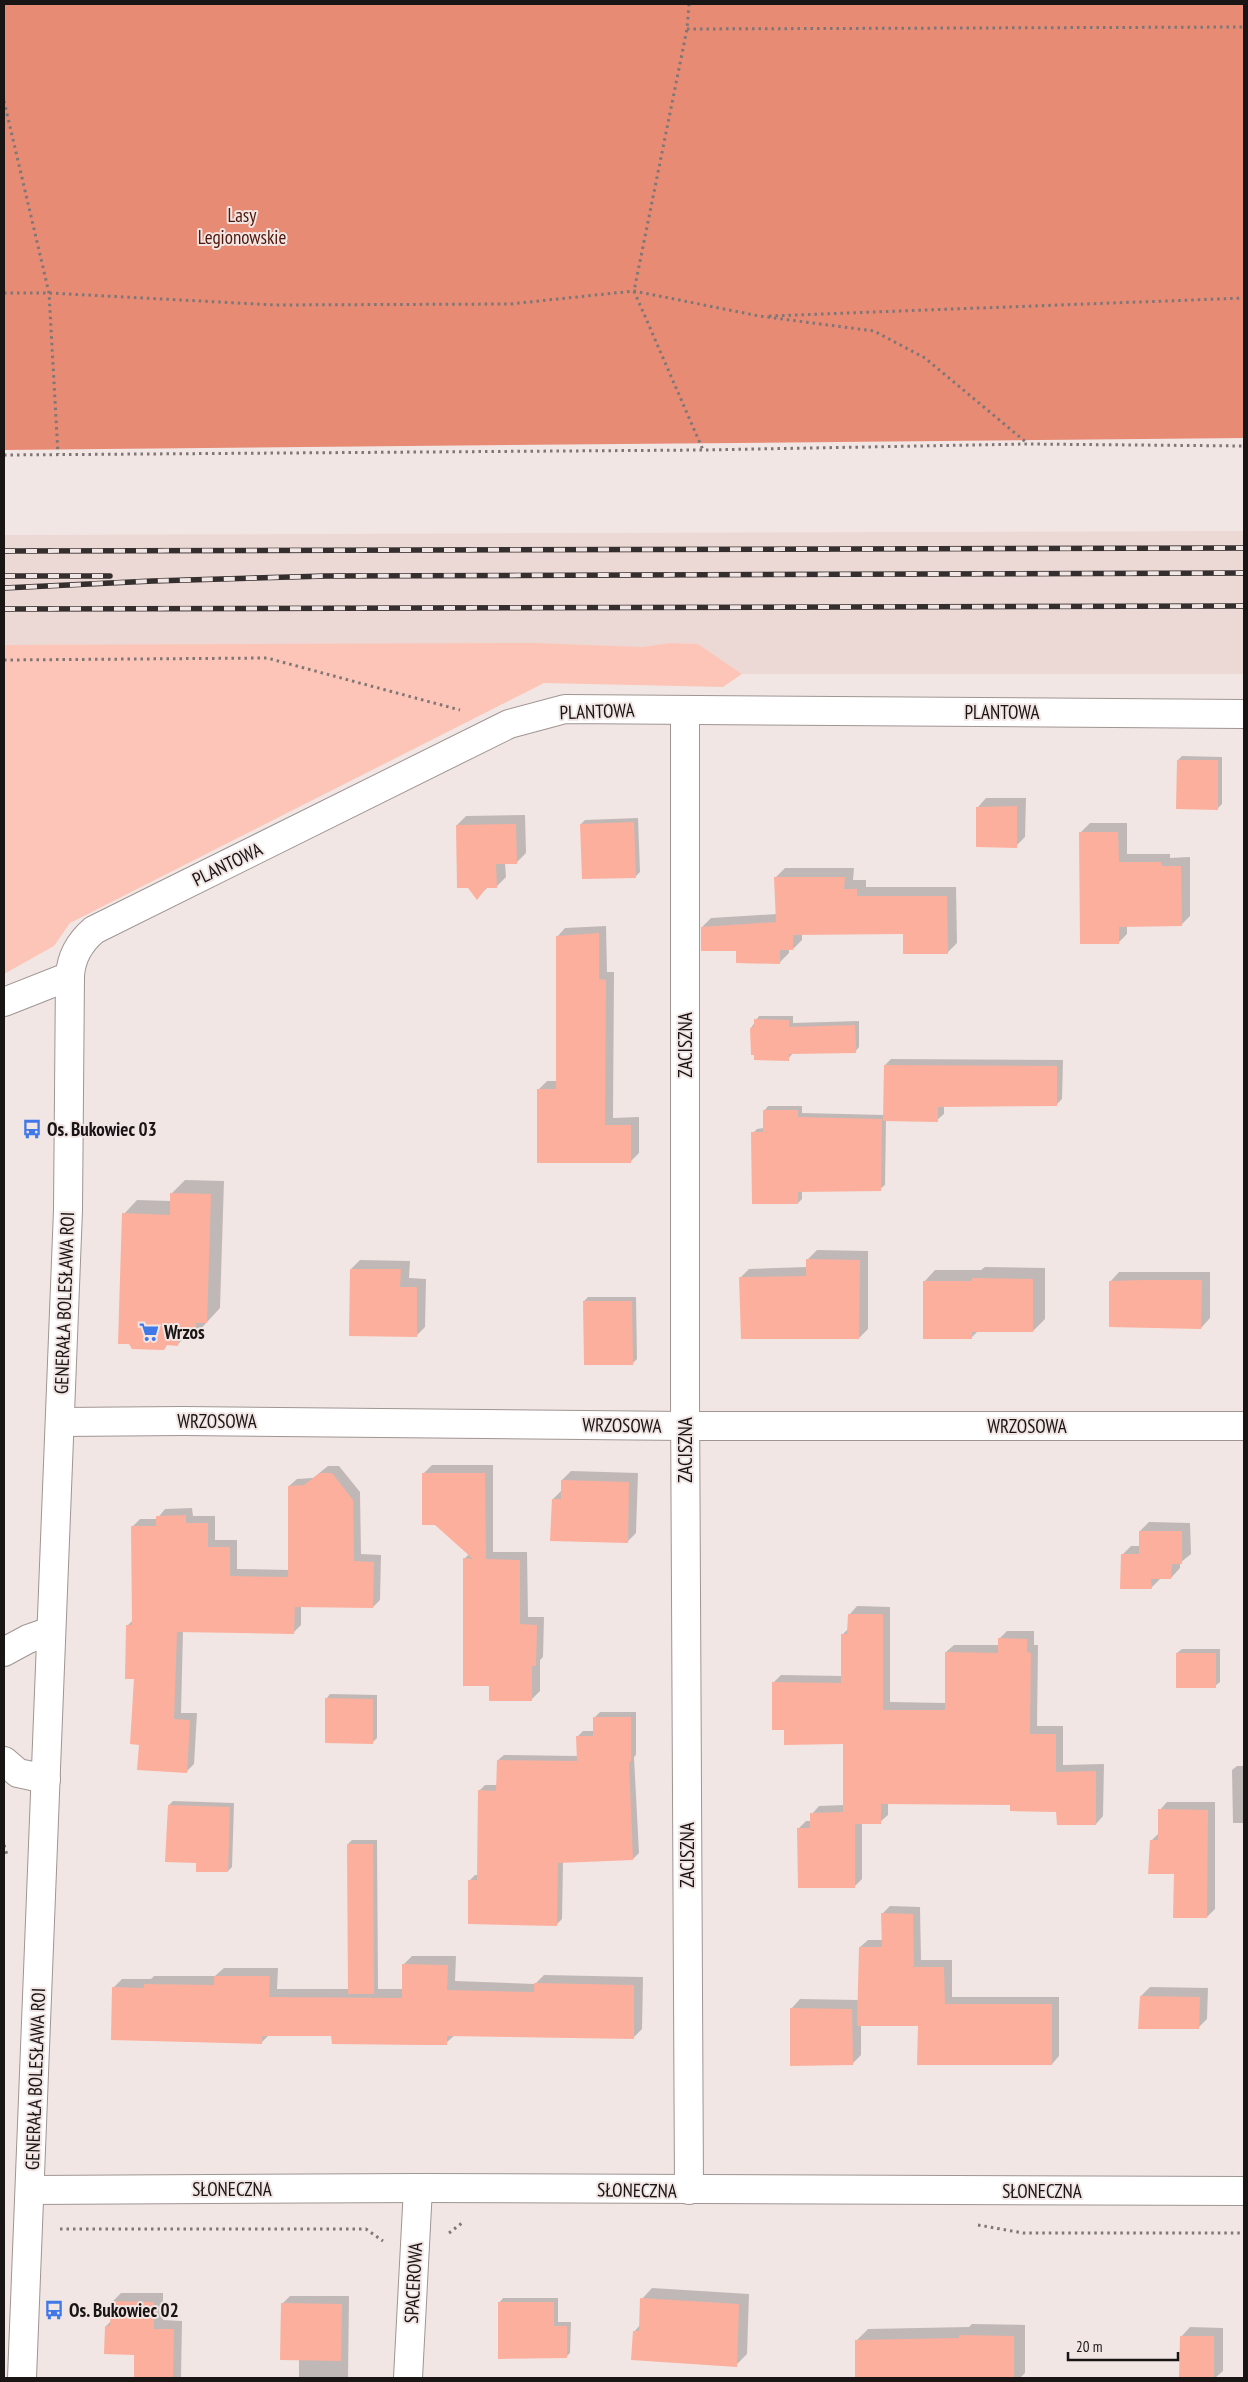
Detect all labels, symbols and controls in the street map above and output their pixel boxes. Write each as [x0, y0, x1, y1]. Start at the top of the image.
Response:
park label: Lasy Legionowskie [198, 203, 286, 249]
street label: PLANTOWA [559, 698, 635, 724]
street label: PLANTOWA [965, 700, 1039, 724]
street label: PLANTOWA [188, 837, 266, 891]
street label: ZACISZNA [673, 1012, 697, 1078]
place label: Os. Bukowiec 03 [47, 1117, 157, 1141]
bus stop icon: Os. Bukowiec 03 [21, 1118, 43, 1140]
street label: GENERAŁA BOLESŁAWA ROI [49, 1212, 79, 1394]
place label: Wrzos [163, 1320, 205, 1344]
supermarket icon: Wrzos [138, 1321, 160, 1343]
street label: WRZOSOWA [177, 1409, 257, 1433]
street label: WRZOSOWA [582, 1412, 662, 1438]
street label: WRZOSOWA [987, 1414, 1067, 1438]
street label: ZACISZNA [673, 1417, 697, 1483]
street label: ZACISZNA [675, 1822, 699, 1888]
street label: GENERAŁA BOLESŁAWA ROI [20, 1988, 50, 2170]
street label: SŁONECZNA [192, 2177, 272, 2201]
street label: SŁONECZNA [597, 2177, 677, 2203]
street label: SŁONECZNA [1002, 2179, 1082, 2203]
street label: SPACEROWA [399, 2242, 427, 2324]
place label: Os. Bukowiec 02 [69, 2298, 179, 2322]
bus stop icon: Os. Bukowiec 02 [43, 2299, 65, 2321]
scale bar [1068, 2330, 1178, 2362]
text: 20 m [1076, 2337, 1102, 2356]

